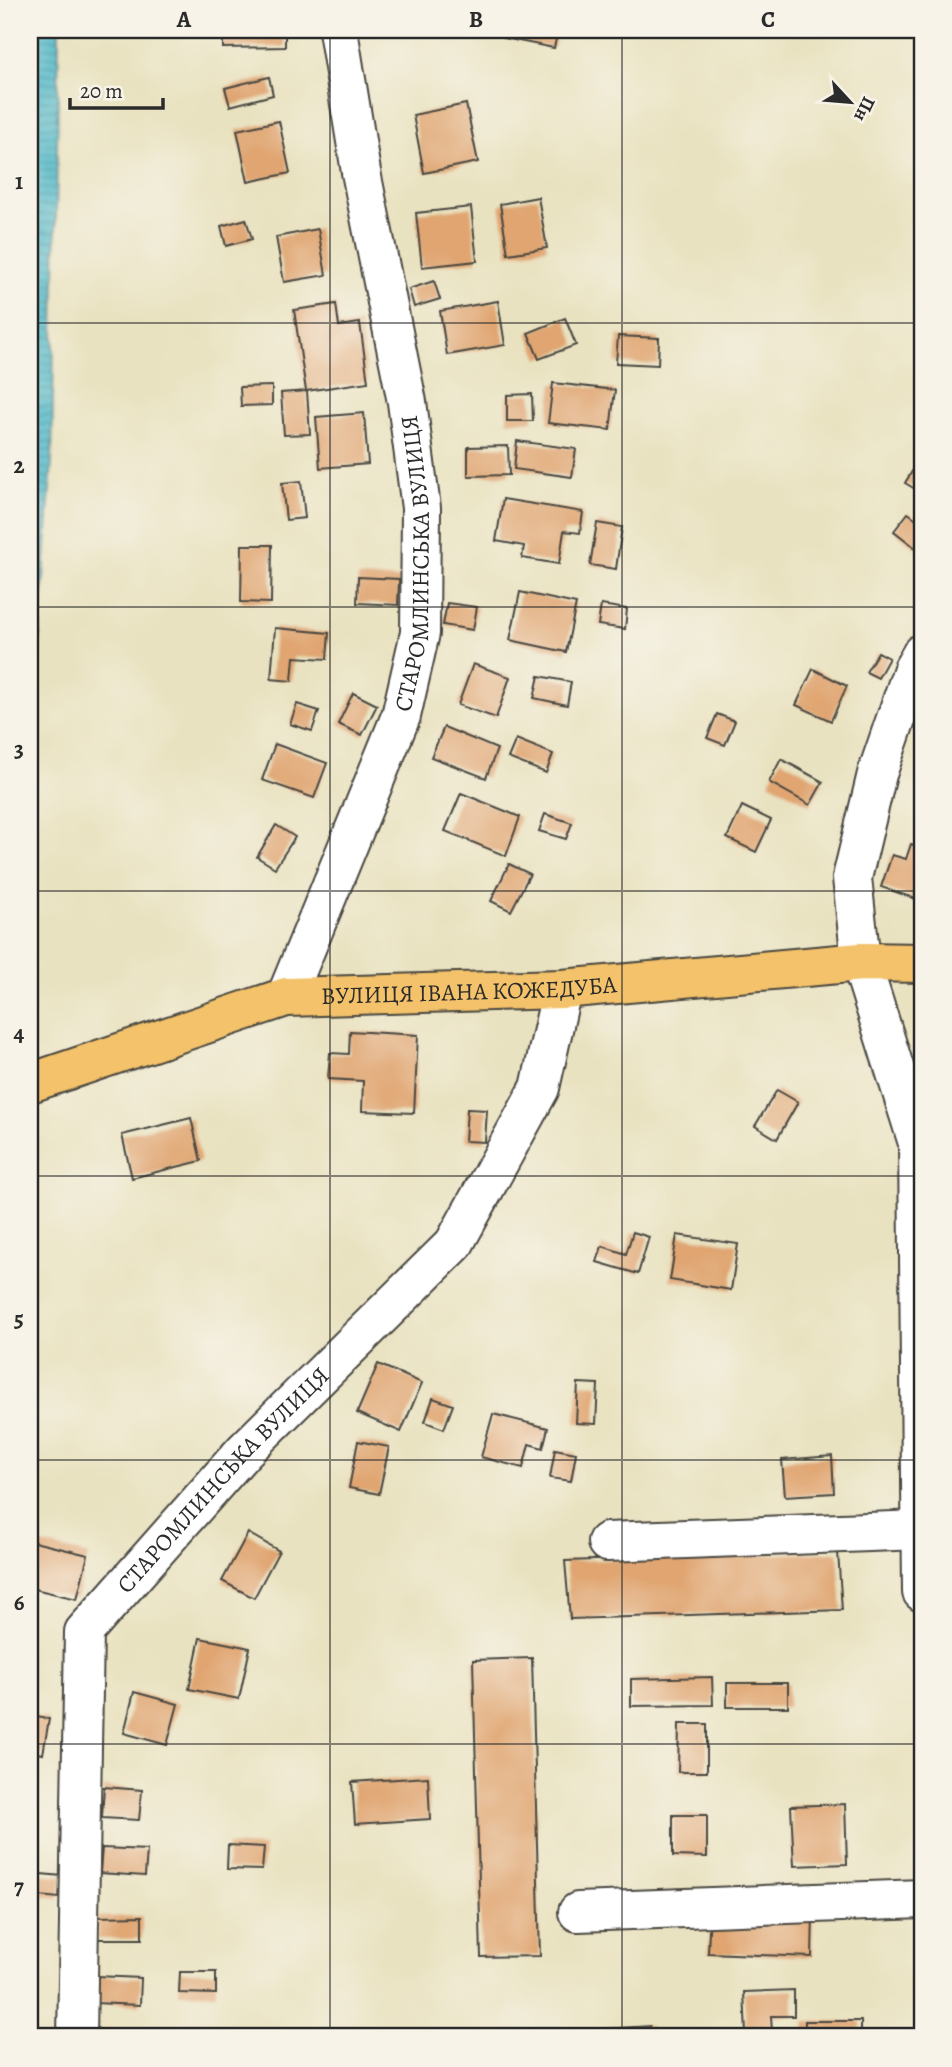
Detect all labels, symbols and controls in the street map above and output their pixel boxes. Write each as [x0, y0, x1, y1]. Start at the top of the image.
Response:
text: A [176, 4, 192, 35]
text: B [469, 4, 483, 35]
text: C [761, 4, 775, 35]
scale bar [70, 66, 163, 110]
north arrow [816, 66, 886, 136]
text: 20 m [80, 77, 123, 105]
text: Пн [847, 92, 882, 126]
text: 1 [15, 166, 23, 197]
street label: СТАРОМЛИНСЬКА ВУЛИЦЯ [387, 413, 437, 714]
text: 2 [13, 450, 25, 481]
text: 3 [14, 734, 24, 765]
street label: ВУЛИЦЯ ІВАНА КОЖЕДУБА [320, 968, 619, 1012]
text: 4 [14, 1018, 25, 1049]
text: 5 [14, 1303, 24, 1334]
street label: СТАРОМЛИНСЬКА ВУЛИЦЯ [110, 1360, 336, 1600]
text: 6 [14, 1587, 25, 1618]
text: 7 [14, 1871, 24, 1902]

